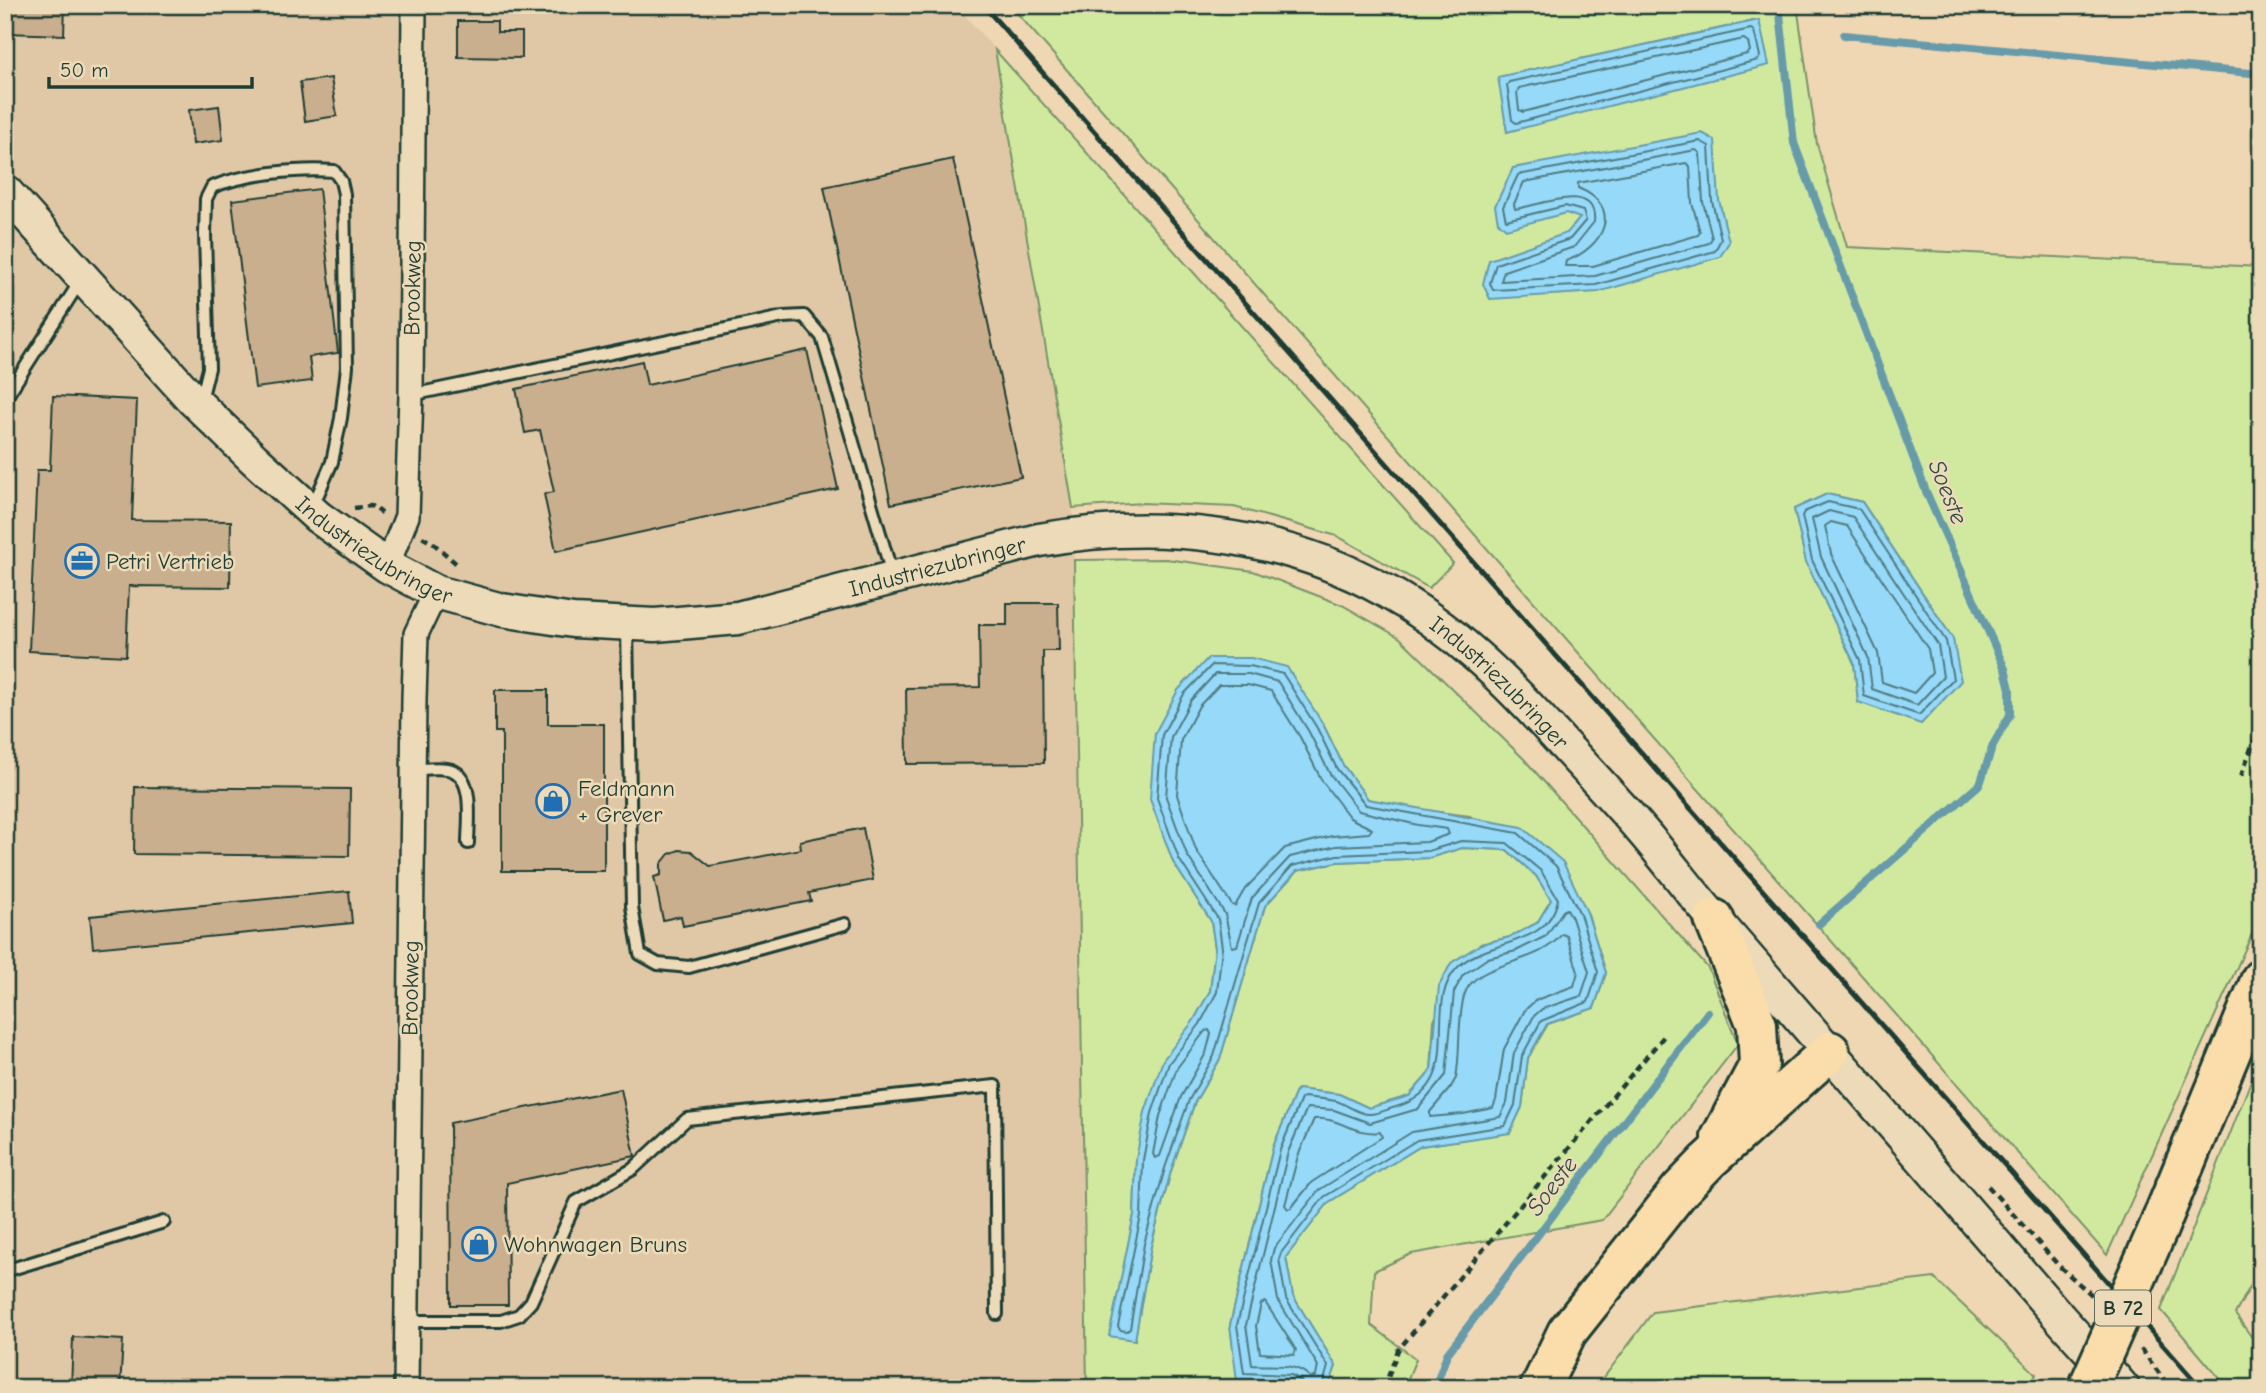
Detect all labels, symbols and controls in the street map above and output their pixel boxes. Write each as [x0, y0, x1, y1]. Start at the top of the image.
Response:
scale bar [49, 46, 252, 90]
text: 50 m [60, 58, 109, 82]
street label: Brookweg [398, 240, 427, 336]
water label: Soeste [1922, 456, 1974, 528]
street label: Industriezubringer [290, 490, 456, 610]
street label: Industriezubringer [846, 531, 1030, 603]
office icon: Petri Vertrieb [63, 542, 101, 580]
place label: Petri Vertrieb [106, 548, 234, 575]
street label: Industriezubringer [1424, 610, 1575, 755]
place label: Feldmann + Grever [578, 775, 675, 828]
shop icon: Feldmann + Grever [534, 782, 572, 820]
street label: Brookweg [396, 940, 425, 1036]
water label: Soeste [1521, 1151, 1583, 1221]
shop icon: Wohnwagen Bruns [460, 1225, 498, 1263]
place label: Wohnwagen Bruns [504, 1231, 687, 1258]
road number: B 72 [2095, 1290, 2151, 1326]

